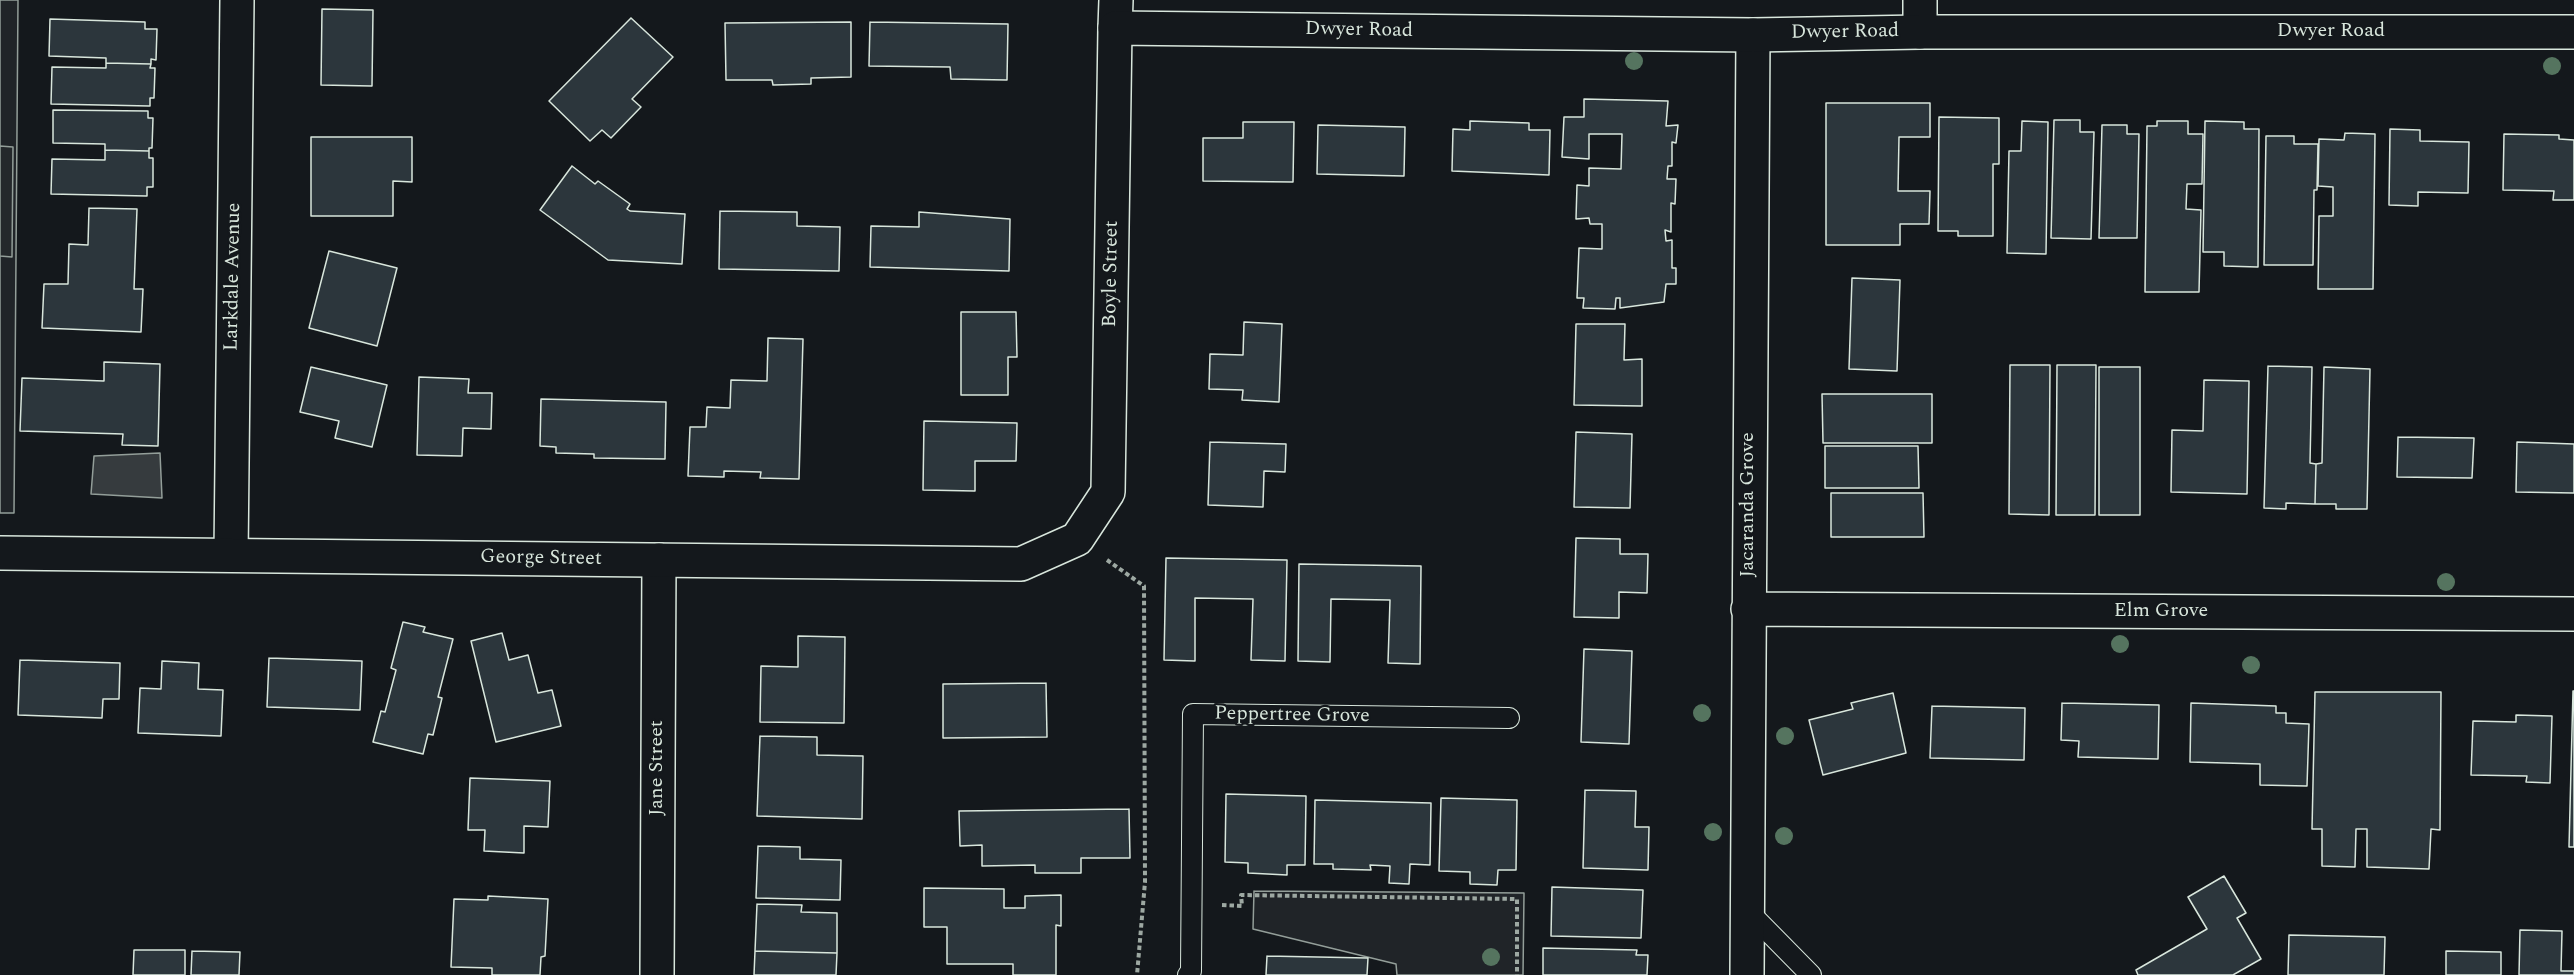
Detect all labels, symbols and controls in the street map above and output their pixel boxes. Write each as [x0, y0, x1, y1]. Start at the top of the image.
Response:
street label: Dwyer Road [1305, 18, 1413, 44]
street label: Dwyer Road [1791, 20, 1899, 46]
street label: Dwyer Road [2277, 20, 2385, 44]
street label: Larkdale Avenue [221, 203, 247, 351]
street label: Boyle Street [1099, 220, 1125, 328]
street label: Jacaranda Grove [1737, 432, 1761, 578]
street label: George Street [480, 546, 602, 572]
street label: Elm Grove [2114, 600, 2208, 624]
street label: Peppertree Grove [1214, 703, 1370, 729]
street label: Jane Street [646, 720, 670, 816]

